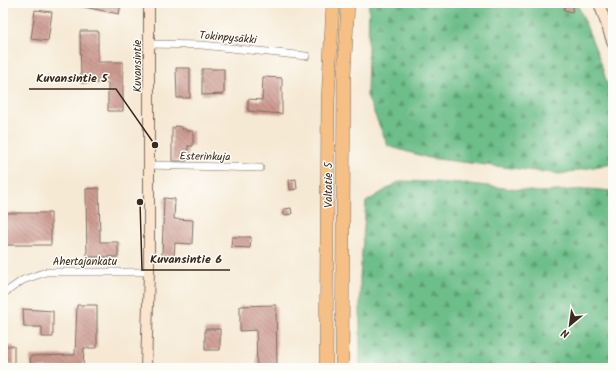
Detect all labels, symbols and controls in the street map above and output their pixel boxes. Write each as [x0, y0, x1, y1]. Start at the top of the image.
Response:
street label: Tokinpysäkki [198, 27, 258, 50]
street label: Kuvansintie [129, 40, 147, 92]
callout: Kuvansintie 5 [29, 65, 116, 89]
text: Kuvansintie 5 [36, 69, 109, 88]
street label: Esterinkuja [179, 148, 231, 166]
street label: Valtatie 5 [320, 161, 338, 208]
callout: Kuvansintie 6 [142, 246, 230, 270]
text: Kuvansintie 6 [150, 250, 222, 269]
street label: Ahertajankatu [53, 253, 118, 271]
north arrow [550, 305, 590, 345]
text: N [558, 323, 573, 342]

